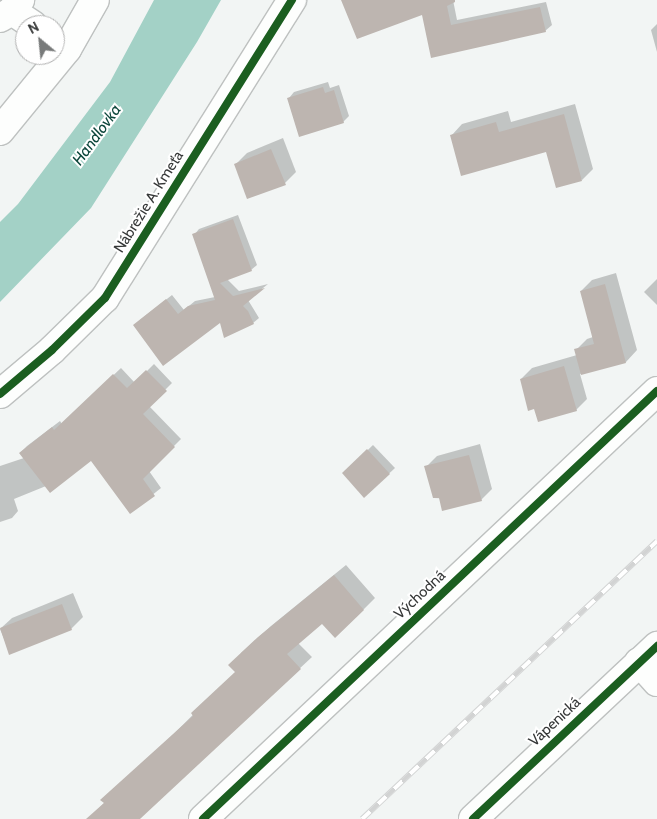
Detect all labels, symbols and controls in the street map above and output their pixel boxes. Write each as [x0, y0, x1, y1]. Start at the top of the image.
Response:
north arrow [15, 15, 65, 65]
text: N [25, 17, 42, 38]
water label: Handlovka [69, 101, 125, 169]
street label: Nábrežie A. Kmeťa [110, 148, 188, 256]
street label: Východná [391, 567, 449, 623]
street label: Vápenická [525, 694, 585, 750]

